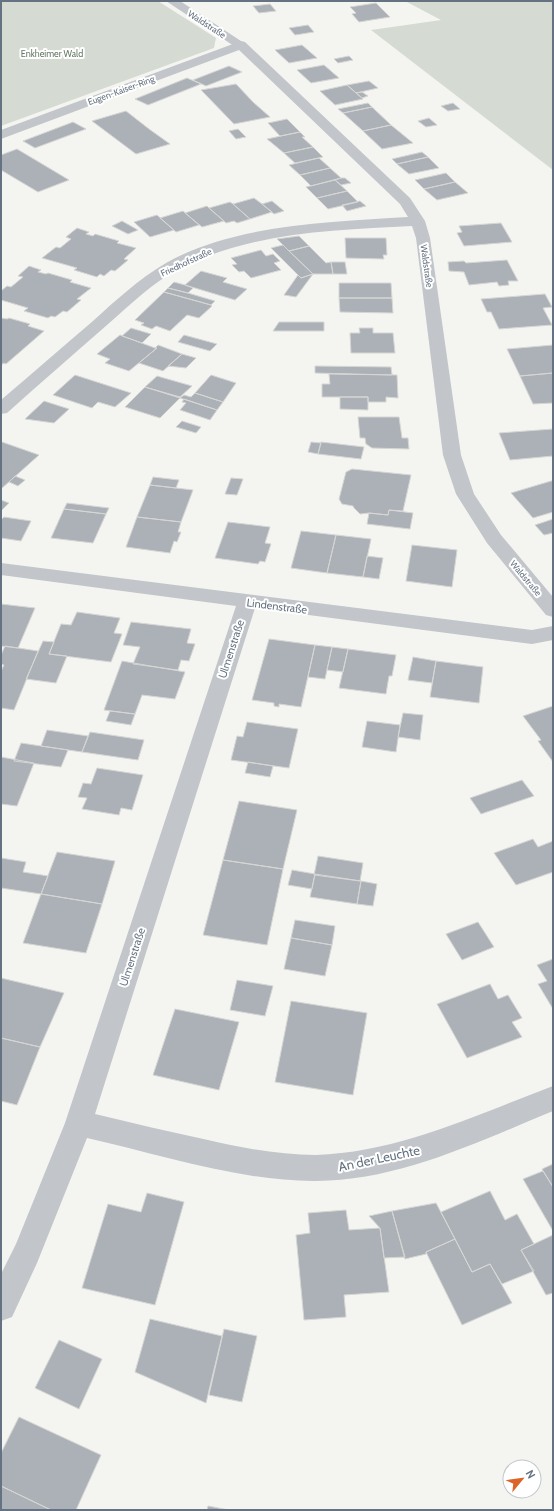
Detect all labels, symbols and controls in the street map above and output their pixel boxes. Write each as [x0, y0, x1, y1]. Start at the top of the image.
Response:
street label: Waldstraße [186, 8, 228, 41]
park label: Enkheimer Wald [21, 48, 83, 59]
street label: Eugen-Kaiser-Ring [86, 73, 156, 107]
street label: Waldstraße [419, 244, 436, 289]
street label: Friedhofstraße [159, 245, 214, 279]
street label: Waldstraße [508, 558, 544, 598]
street label: Lindenstraße [246, 595, 308, 617]
street label: Ulmenstraße [215, 618, 247, 680]
street label: Ulmenstraße [116, 926, 148, 988]
street label: An der Leuchte [337, 1141, 421, 1174]
north arrow [502, 1459, 542, 1499]
text: N [523, 1467, 539, 1481]

